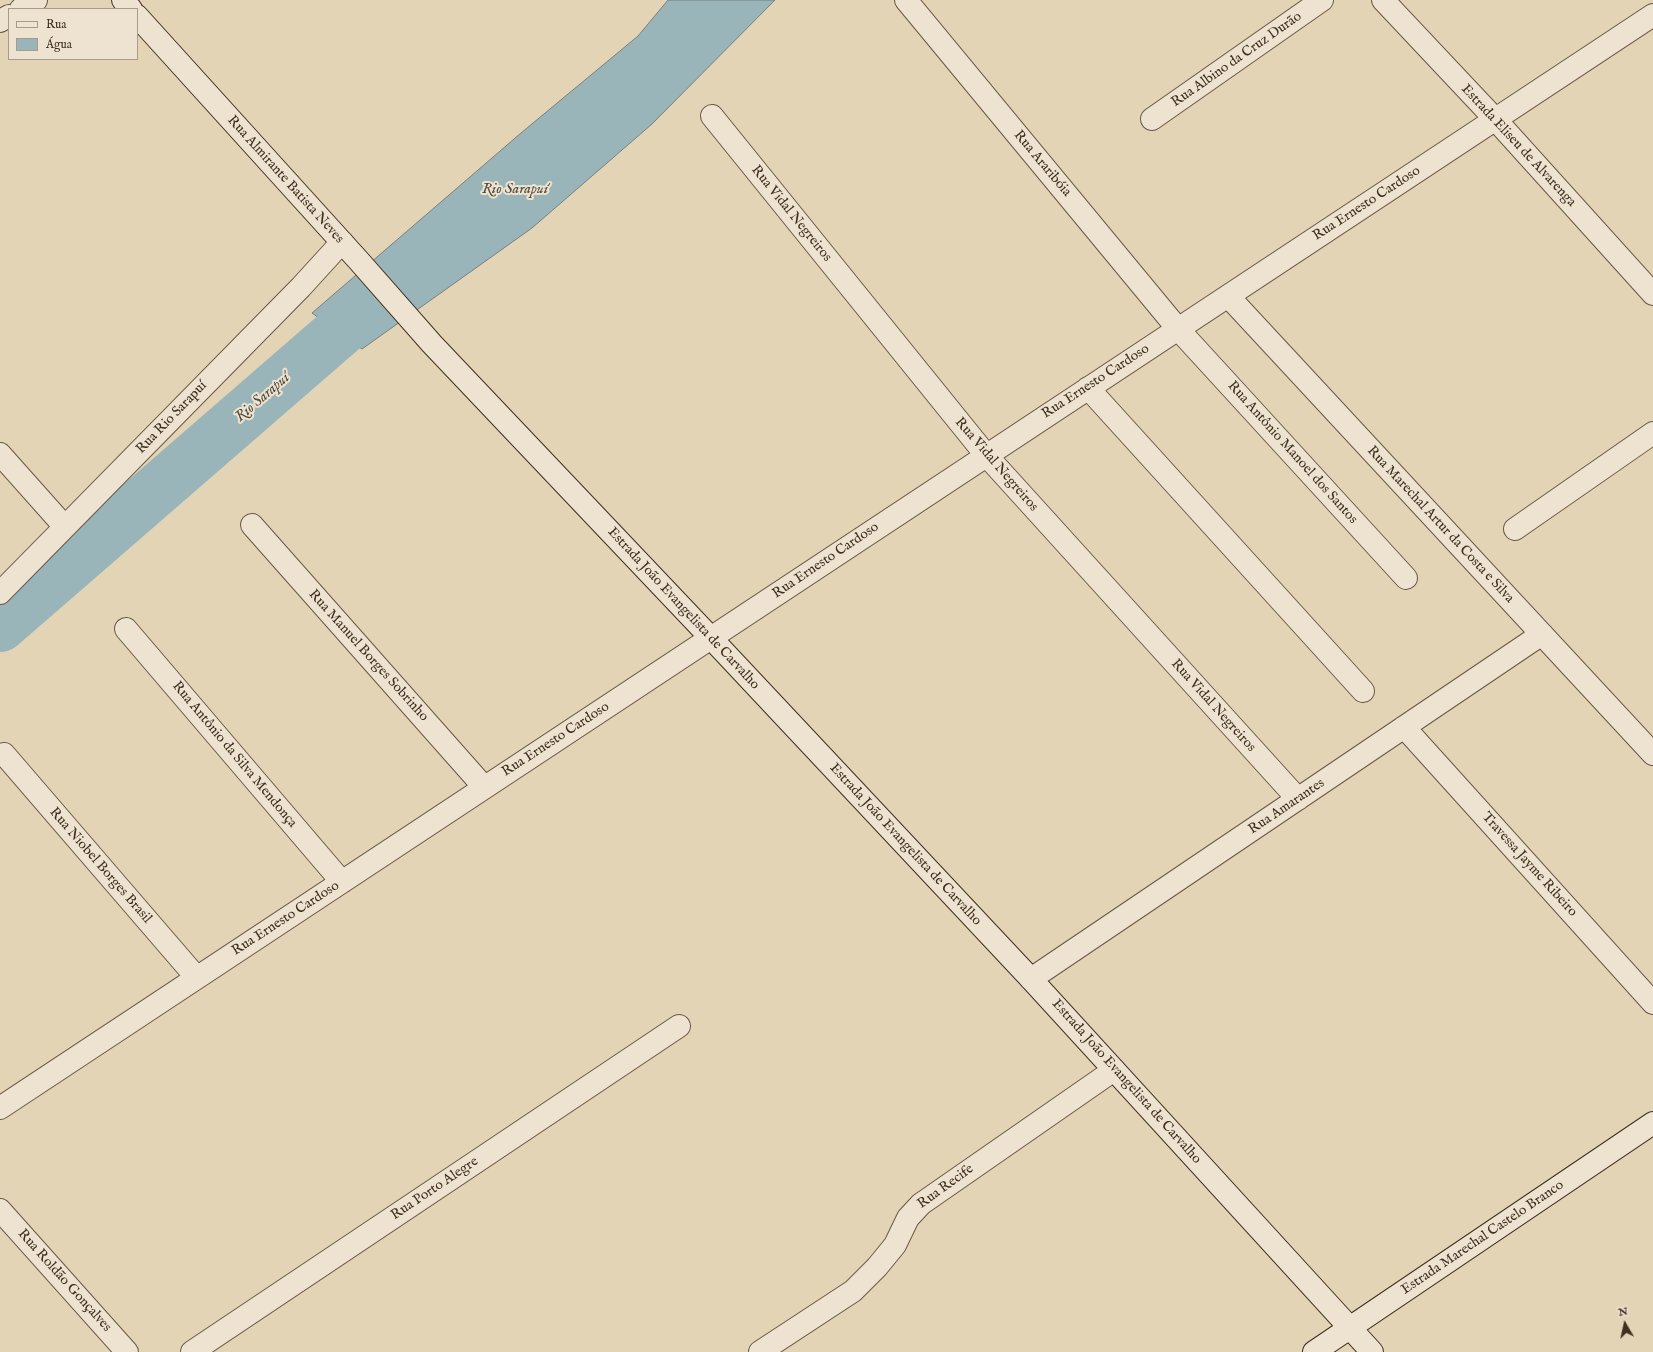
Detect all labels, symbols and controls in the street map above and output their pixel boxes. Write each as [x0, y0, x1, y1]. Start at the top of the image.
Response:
legend [8, 8, 138, 60]
street label: Rua Albino da Cruz Durão [1169, 9, 1305, 111]
text: Rua [46, 17, 66, 32]
text: Água [46, 37, 72, 52]
street label: Estrada Eliseu de Alvarenga [1457, 81, 1579, 211]
street label: Rua Almirante Batista Neves [223, 113, 347, 247]
street label: Rua Araribóia [1009, 127, 1075, 201]
street label: Rua Vidal Negreiros [747, 163, 835, 265]
street label: Rua Ernesto Cardoso [1310, 163, 1424, 245]
water label: Rio Sarapuí [482, 181, 548, 199]
street label: Rua Ernesto Cardoso [1039, 341, 1153, 423]
water label: Rio Sarapuí [232, 370, 294, 426]
street label: Rua Rio Sarapuí [133, 378, 211, 458]
street label: Rua Antônio Manoel dos Santos [1223, 378, 1361, 528]
street label: Rua Vidal Negreiros [951, 415, 1041, 515]
street label: Rua Marechal Artur da Costa e Silva [1363, 443, 1517, 607]
street label: Rua Ernesto Cardoso [770, 519, 882, 603]
street label: Estrada João Evangelista de Carvalho [603, 524, 763, 694]
street label: Rua Manuel Borges Sobrinho [304, 587, 432, 725]
street label: Rua Vidal Negreiros [1167, 656, 1259, 756]
street label: Rua Antônio da Silva Mendonça [168, 678, 300, 832]
street label: Rua Ernesto Cardoso [499, 699, 613, 781]
street label: Estrada João Evangelista de Carvalho [825, 760, 985, 930]
street label: Rua Amarantes [1246, 775, 1328, 839]
street label: Rua Niobel Borges Brasil [45, 805, 155, 927]
street label: Travessa Jayme Ribeiro [1478, 809, 1580, 921]
street label: Rua Ernesto Cardoso [229, 878, 343, 960]
street label: Estrada João Evangelista de Carvalho [1048, 996, 1204, 1168]
street label: Rua Porto Alegre [388, 1154, 482, 1224]
street label: Rua Recife [915, 1161, 977, 1213]
street label: Estrada Marechal Castelo Branco [1399, 1177, 1567, 1299]
street label: Rua Roldão Gonçalves [14, 1226, 114, 1336]
north arrow [1605, 1304, 1645, 1344]
text: N [1617, 1304, 1629, 1320]

